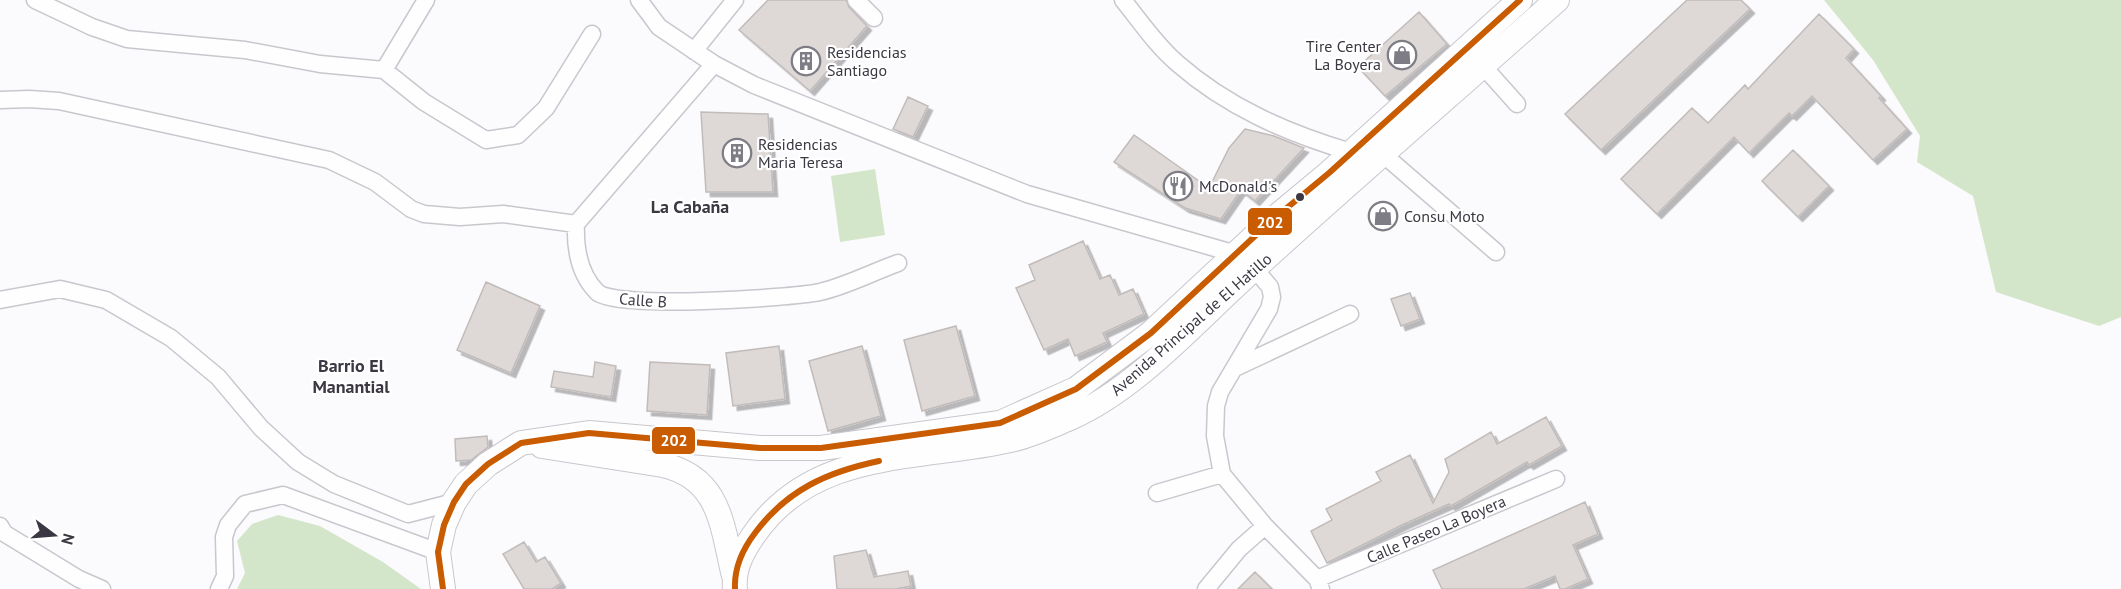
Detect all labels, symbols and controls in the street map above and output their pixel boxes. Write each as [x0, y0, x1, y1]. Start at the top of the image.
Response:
place label: Tire Center La Boyera [1306, 36, 1382, 74]
shop icon: Tire Center La Boyera [1386, 39, 1418, 71]
place label: Residencias Santiago [827, 42, 907, 80]
building icon: Residencias Santiago [790, 45, 822, 77]
place label: Residencias Maria Teresa [758, 134, 843, 172]
building icon: Residencias Maria Teresa [721, 137, 753, 169]
restaurant icon: McDonald's [1162, 170, 1194, 202]
place label: McDonald's [1199, 176, 1277, 196]
unlabelled marker [1294, 191, 1306, 203]
district label: La Cabaña [651, 195, 729, 218]
shop icon: Consu Moto [1367, 200, 1399, 232]
place label: Consu Moto [1404, 206, 1485, 226]
line badge: 202 [1247, 207, 1293, 236]
text: 202 [1256, 212, 1284, 232]
street label: Avenida Principal de El Hatillo [1106, 249, 1276, 399]
street label: Calle B [618, 288, 668, 312]
district label: Barrio El Manantial [312, 354, 390, 398]
line badge: 202 [651, 426, 696, 455]
text: 202 [660, 430, 688, 450]
street label: Calle Paseo La Boyera [1363, 491, 1509, 567]
north arrow [24, 505, 84, 565]
text: N [57, 531, 79, 547]

